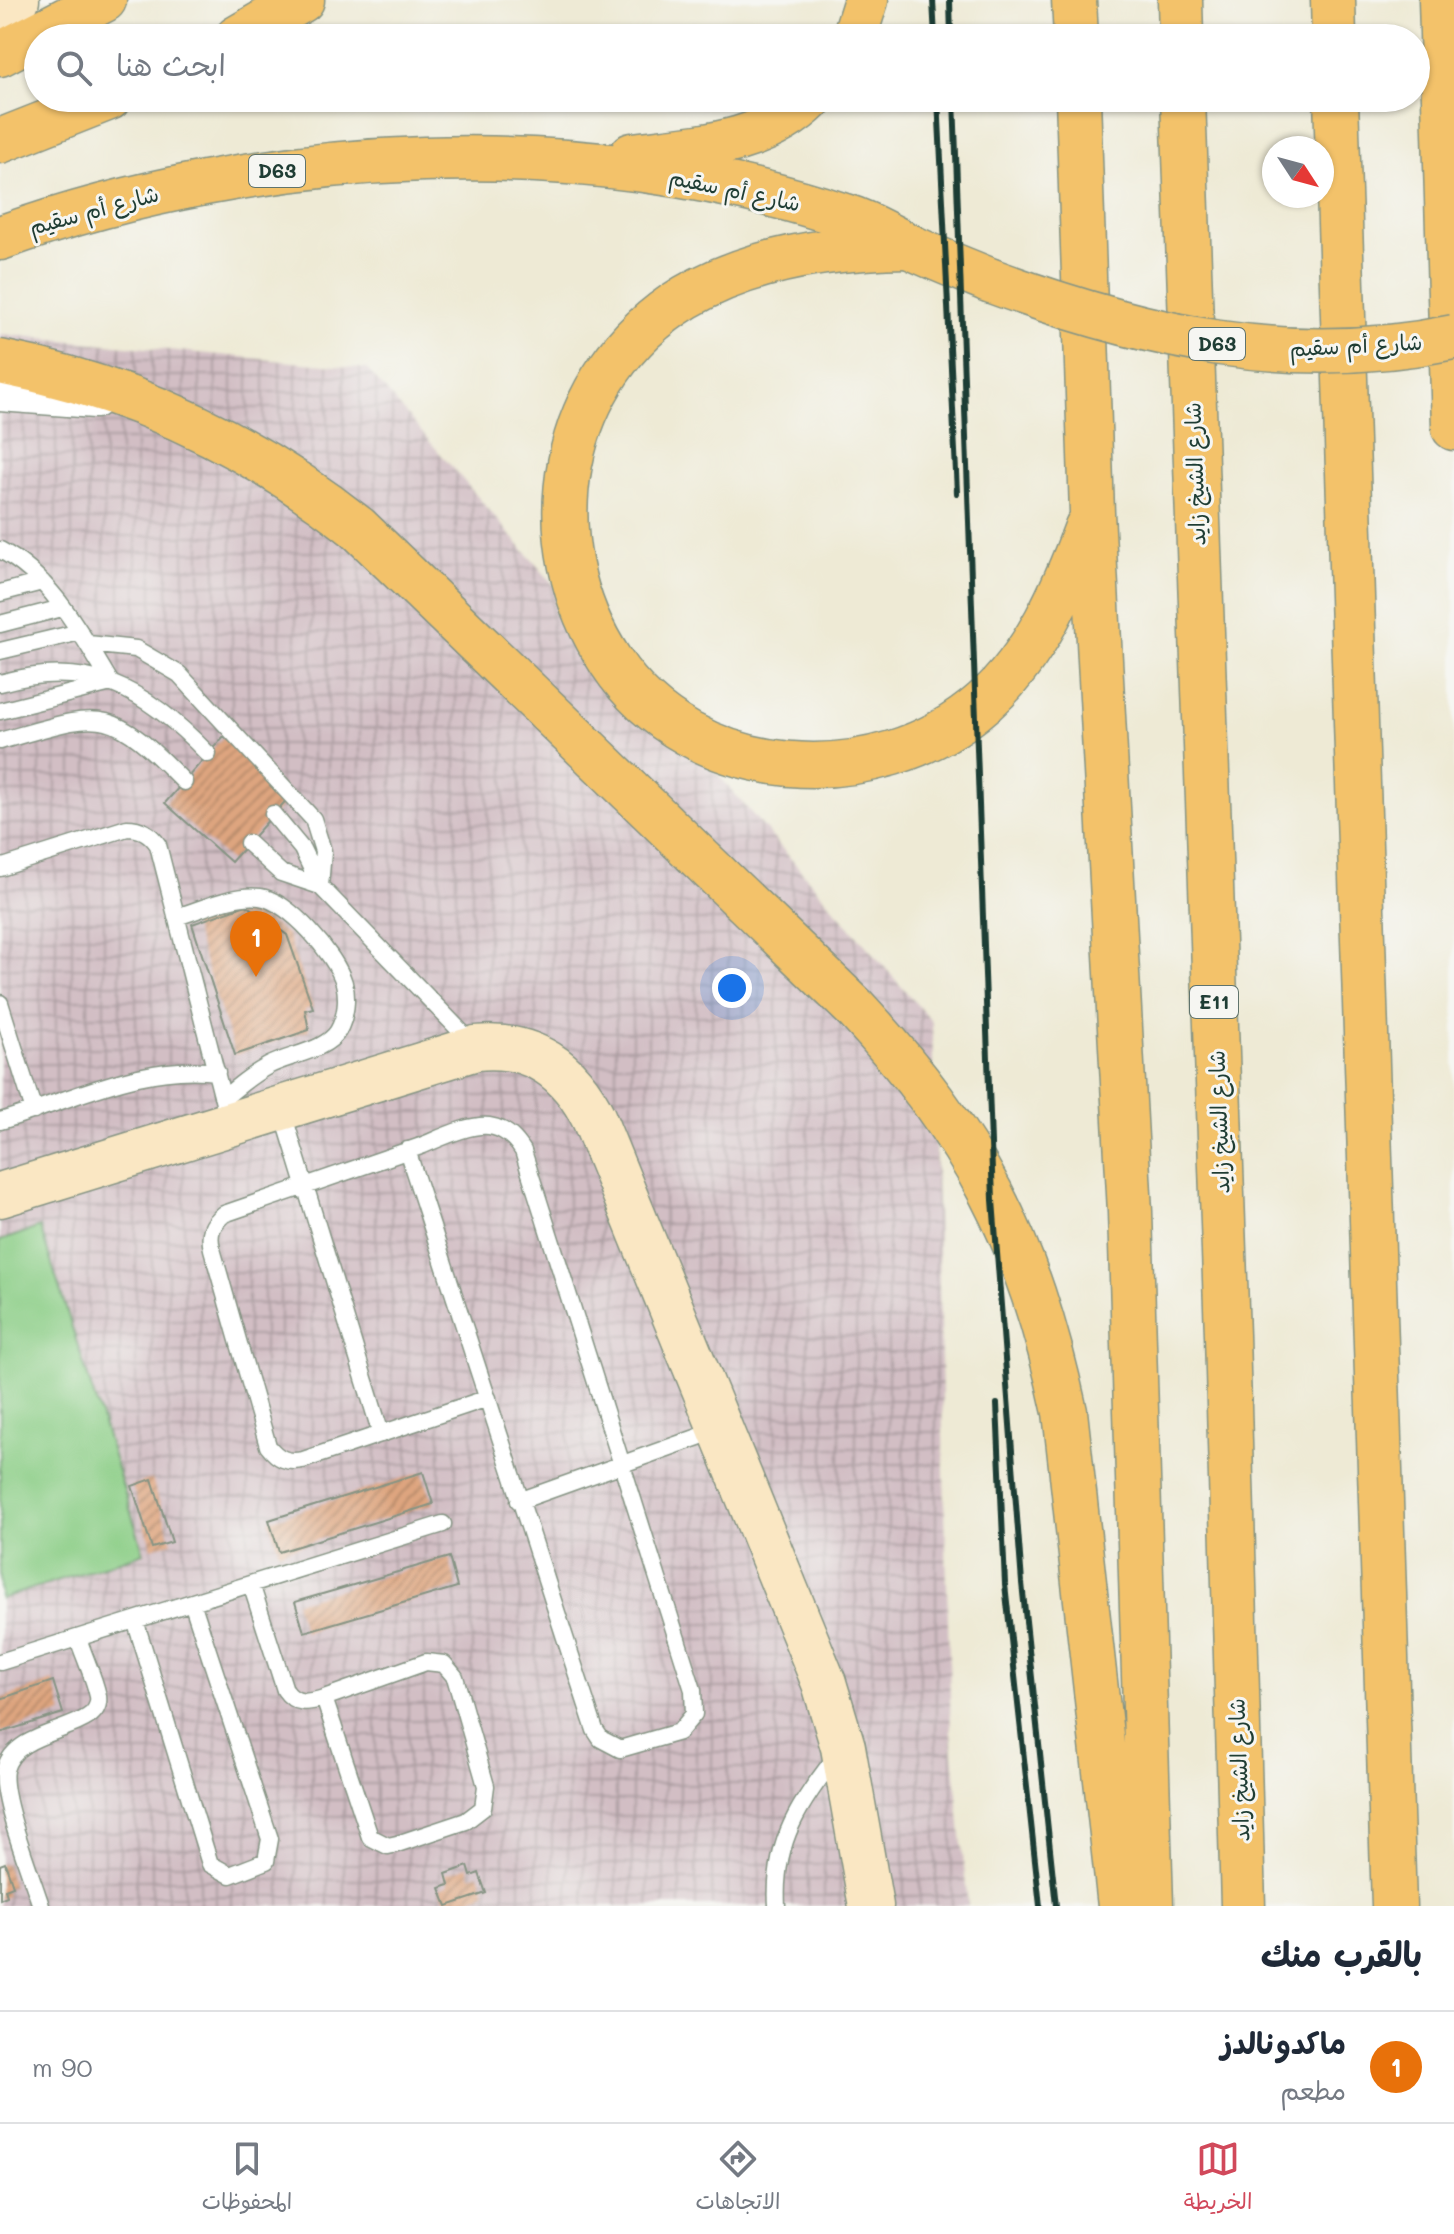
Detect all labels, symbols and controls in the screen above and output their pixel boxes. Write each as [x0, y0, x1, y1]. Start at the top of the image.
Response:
search box [24, 24, 1430, 112]
text: ابحث هنا [116, 44, 226, 84]
icon: search [52, 46, 96, 90]
north arrow [1262, 136, 1334, 208]
road number: D63 [249, 155, 305, 187]
street label: شارع أم سقيم [666, 162, 803, 220]
street label: شارع أم سقيم [26, 178, 163, 244]
street label: شارع أم سقيم [1289, 327, 1423, 365]
road number: D63 [1189, 328, 1245, 360]
street label: شارع الشيخ زايد [1178, 402, 1213, 546]
pin: 1 [230, 911, 282, 977]
your location [712, 968, 752, 1008]
road number: E11 [1190, 986, 1238, 1018]
street label: شارع الشيخ زايد [1202, 1050, 1237, 1194]
street label: شارع الشيخ زايد [1222, 1698, 1257, 1842]
text: بالقرب منك [1261, 1931, 1422, 1976]
text: ماكدونالدز [1221, 2022, 1346, 2062]
text: 90 m [32, 2050, 92, 2084]
text: 1 [1390, 2050, 1402, 2084]
text: مطعم [1280, 2073, 1346, 2107]
tab: المحفوظات [202, 2137, 292, 2221]
tab: الاتجاهات [696, 2137, 780, 2221]
tab: الخريطة [1184, 2137, 1252, 2221]

